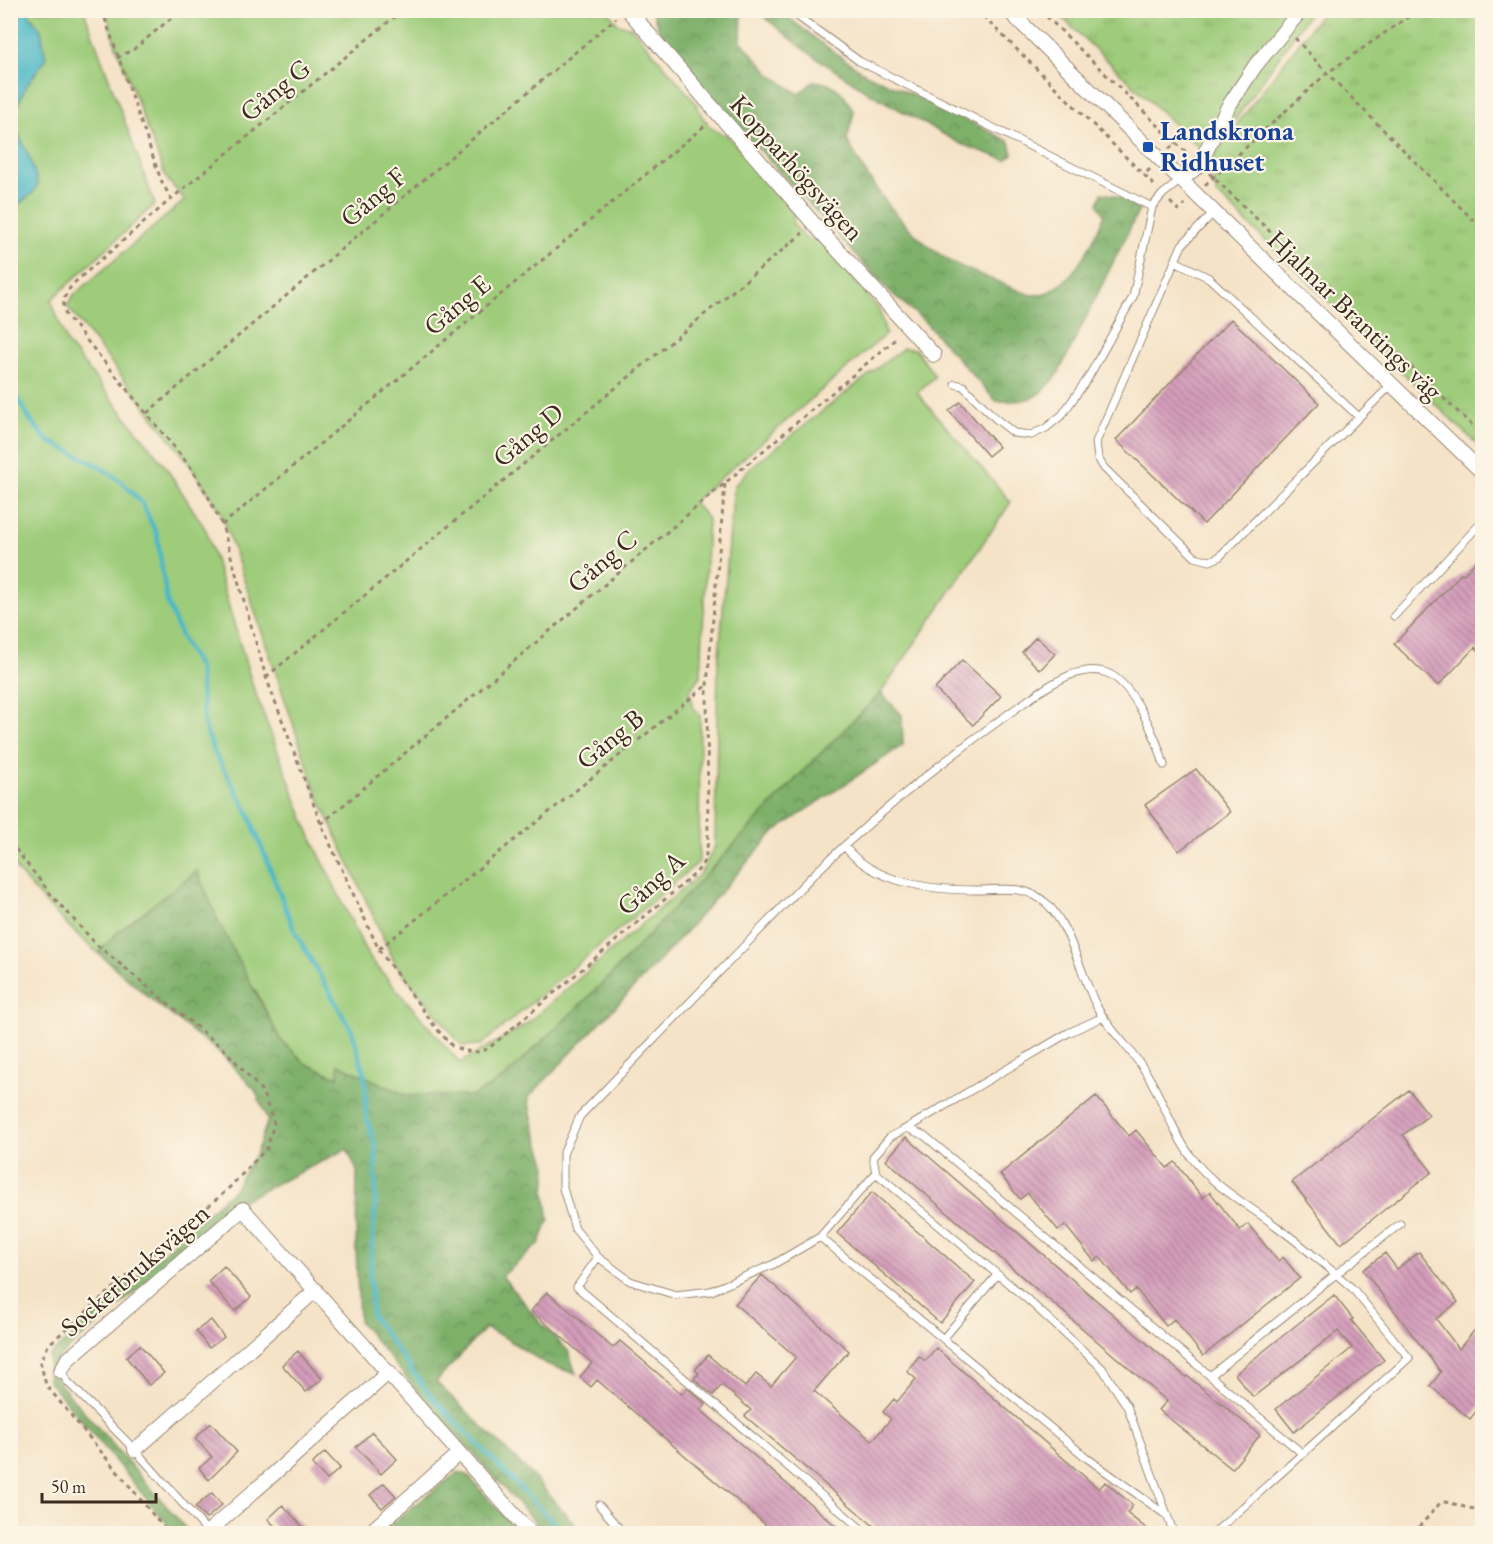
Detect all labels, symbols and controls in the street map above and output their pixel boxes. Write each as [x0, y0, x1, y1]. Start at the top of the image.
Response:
street label: Gång G [232, 50, 317, 129]
street label: Kopparhögsvägen [722, 87, 872, 248]
place label: Landskrona Ridhuset [1160, 113, 1294, 179]
marker: Landskrona Ridhuset [1141, 140, 1155, 154]
street label: Gång F [332, 159, 413, 234]
street label: Hjalmar Brantings väg [1260, 222, 1451, 407]
street label: Gång E [416, 266, 497, 343]
street label: Gång D [485, 395, 570, 474]
street label: Gång C [559, 521, 644, 600]
street label: Gång B [568, 701, 651, 777]
street label: Gång A [609, 842, 693, 923]
street label: Sockerbruksvägen [53, 1195, 216, 1344]
scale bar [42, 1466, 156, 1504]
text: 50 m [51, 1475, 86, 1498]

